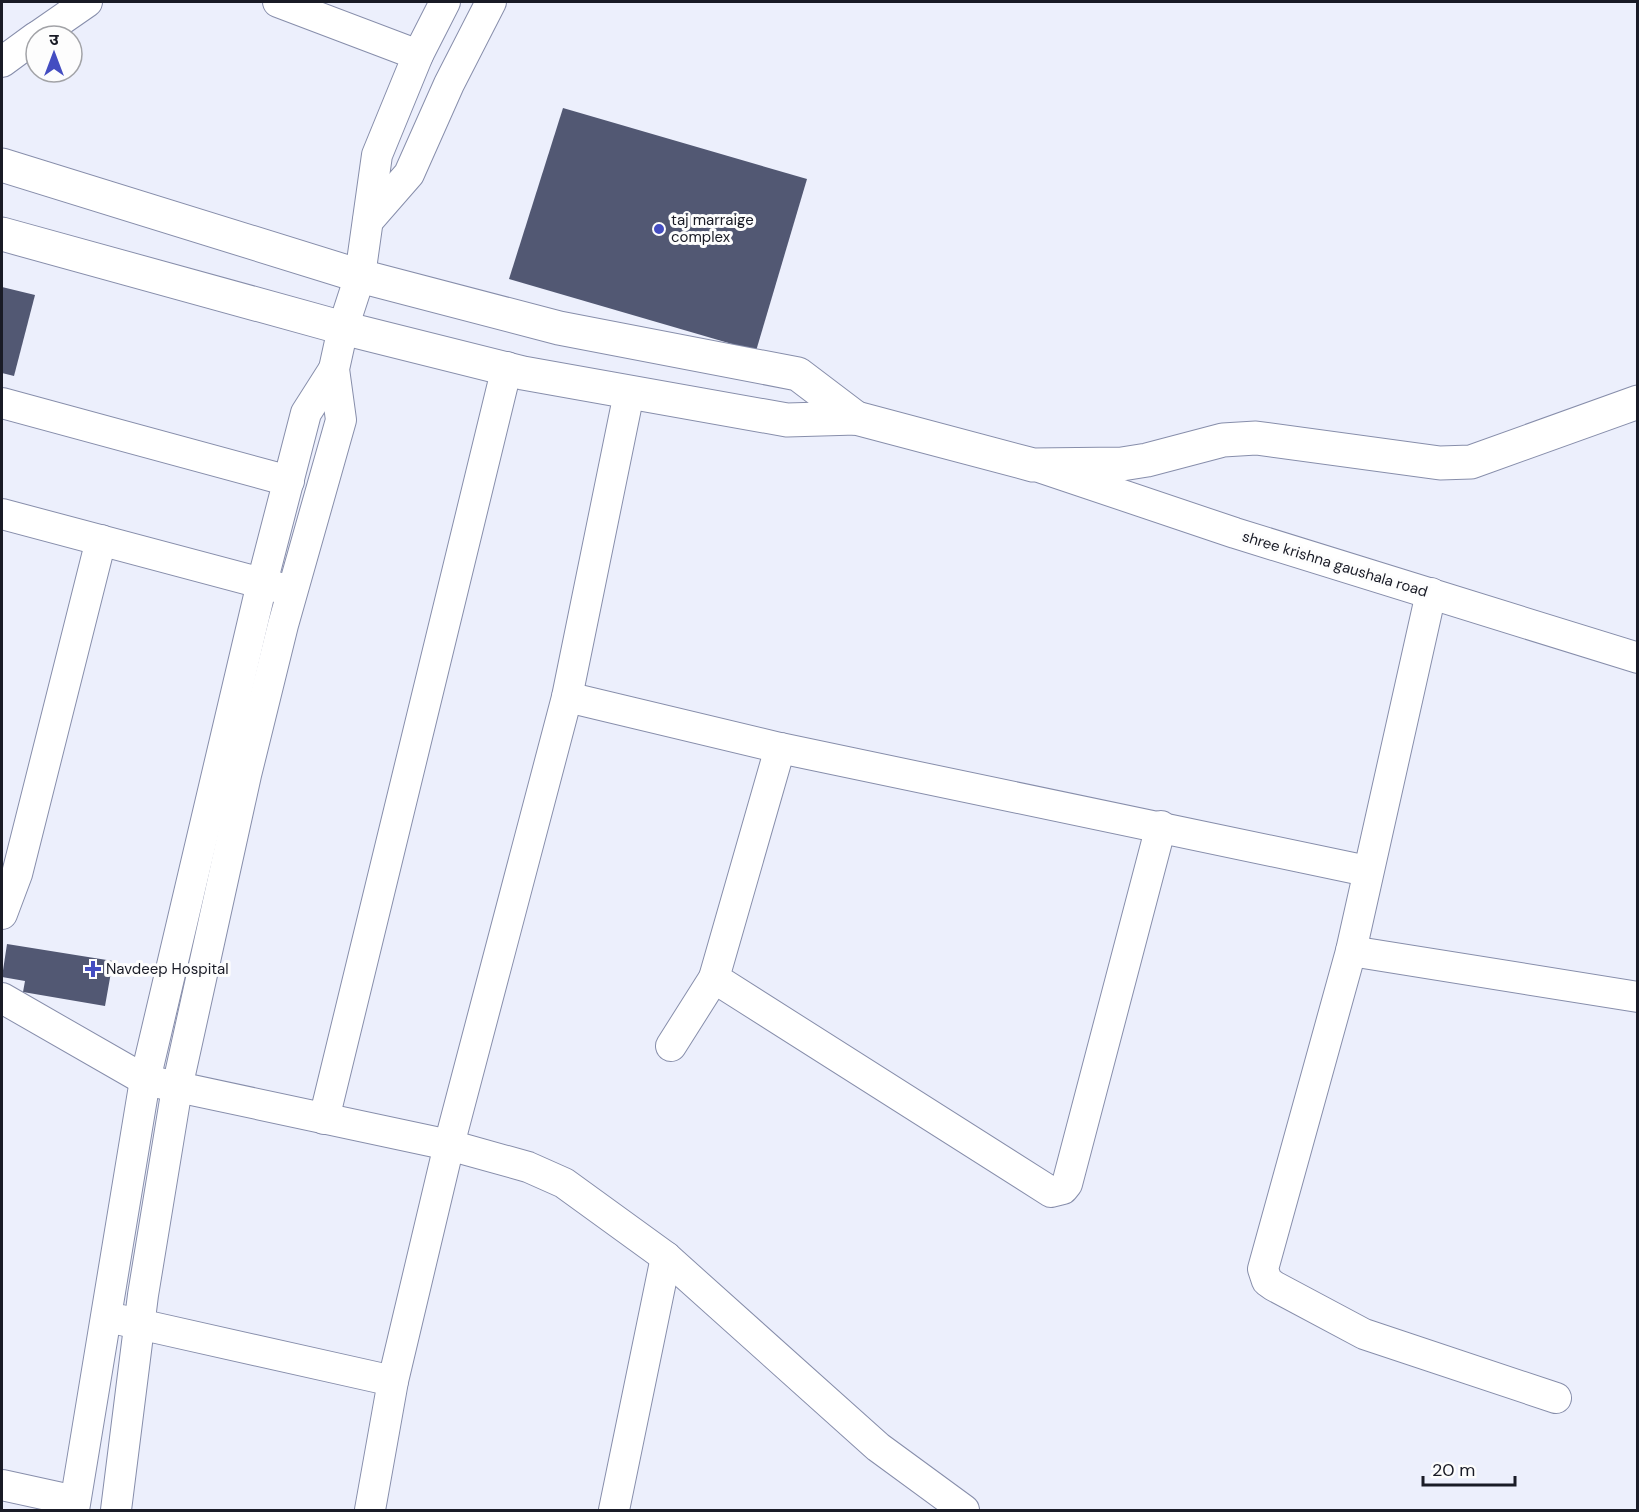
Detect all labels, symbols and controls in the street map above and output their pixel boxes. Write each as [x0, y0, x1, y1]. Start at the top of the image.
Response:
north arrow [24, 24, 84, 84]
text: उ [49, 29, 59, 50]
place label: taj marraige complex [671, 210, 754, 247]
marker: taj marraige complex [652, 222, 666, 236]
street label: shree krishna gaushala road [1240, 526, 1430, 602]
place label: Navdeep Hospital [106, 959, 229, 979]
marker: Navdeep Hospital [84, 960, 102, 978]
scale bar [1423, 1449, 1514, 1487]
text: 20 m [1432, 1458, 1475, 1482]

